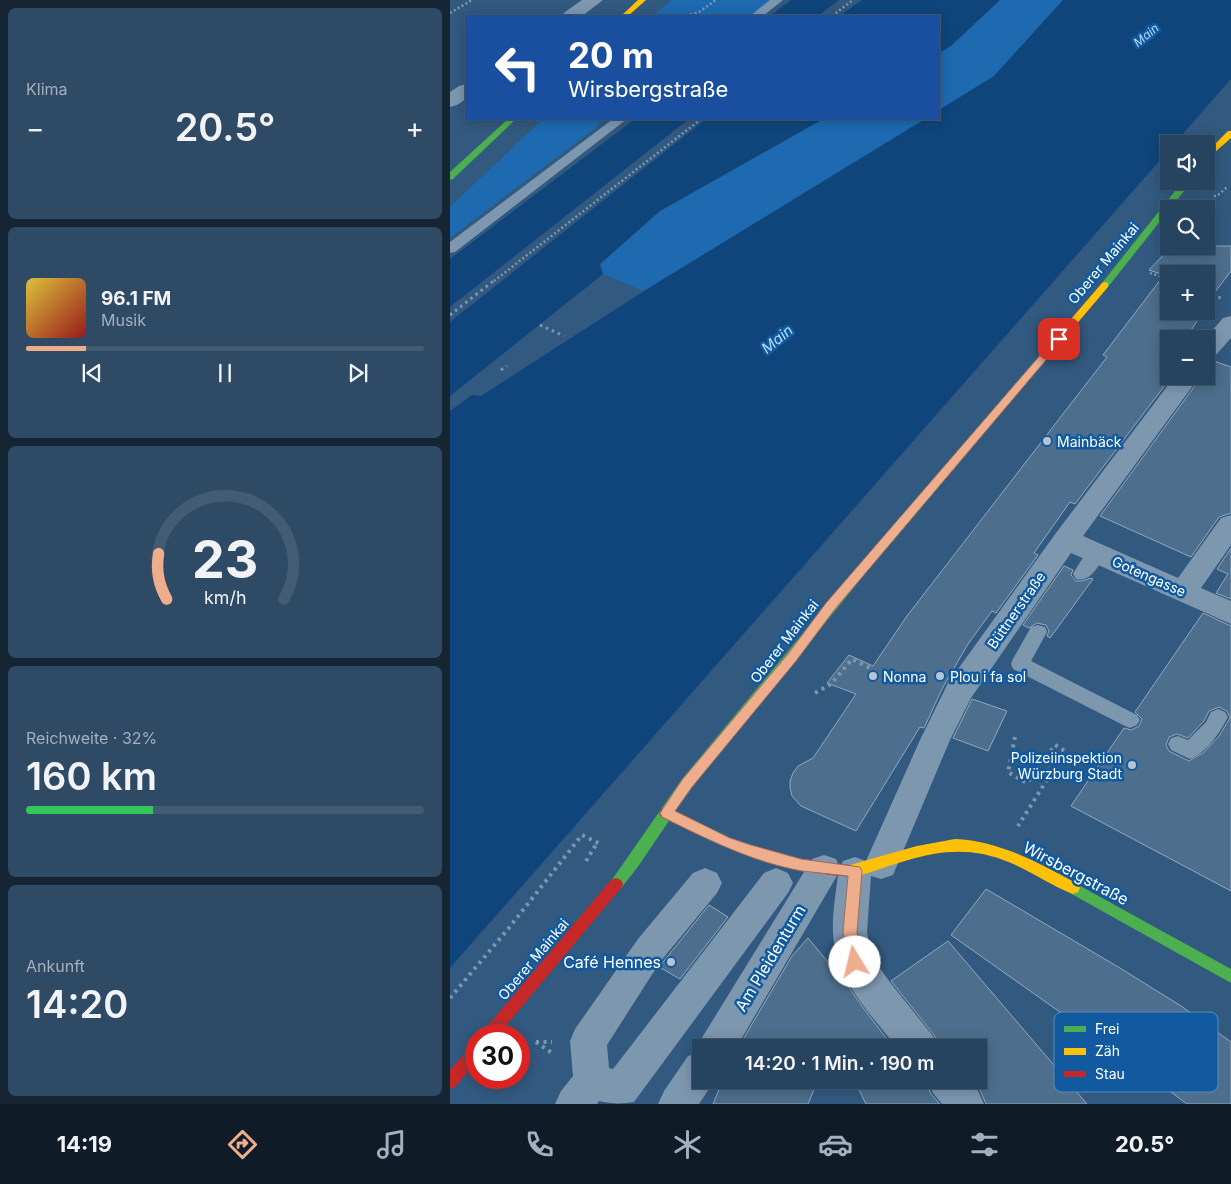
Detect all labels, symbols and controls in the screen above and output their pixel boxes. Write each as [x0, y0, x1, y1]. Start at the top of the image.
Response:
water label: Main [1130, 20, 1162, 50]
text: 20 m [568, 34, 654, 76]
icon: left [485, 35, 550, 100]
text: Wirsbergstraße [568, 76, 728, 102]
text: Klima [26, 79, 68, 99]
text: 20.5° [175, 104, 275, 150]
text: − [26, 111, 45, 145]
text: + [405, 111, 424, 145]
map controls [1160, 135, 1215, 385]
button: sound [1160, 135, 1215, 190]
button: search [1160, 200, 1215, 255]
street label: Oberer Mainkai [1064, 219, 1142, 307]
button: + [1160, 265, 1215, 320]
text: 96.1 FM [101, 287, 171, 310]
text: Musik [101, 310, 146, 330]
pin [1038, 318, 1080, 360]
water label: Main [757, 320, 797, 357]
icon: arrive [1045, 325, 1073, 353]
button: − [1160, 330, 1215, 385]
icon: previous [78, 359, 106, 387]
icon: pause [211, 359, 239, 387]
icon: next [344, 359, 372, 387]
place label: Mainbäck [1057, 433, 1122, 450]
marker: Mainbäck [1041, 435, 1053, 447]
text: 23 [192, 528, 258, 591]
street label: Gotengasse [1109, 552, 1189, 600]
street label: Büttnerstraße [983, 568, 1049, 652]
text: km/h [204, 587, 246, 608]
street label: Oberer Mainkai [746, 596, 822, 686]
place label: Nonna [883, 668, 926, 685]
place label: Plou i fa sol [950, 668, 1026, 685]
marker: Nonna [867, 670, 879, 682]
marker: Plou i fa sol [934, 670, 946, 682]
text: Reichweite · 32% [26, 728, 157, 748]
place label: Polizeiinspektion Würzburg Stadt [1011, 749, 1122, 782]
text: 160 km [26, 753, 157, 799]
marker: Polizeiinspektion Würzburg Stadt [1126, 759, 1138, 771]
street label: Wirsbergstraße [1020, 837, 1132, 909]
street label: Am Pleidenturm [730, 901, 810, 1015]
street label: Oberer Mainkai [494, 915, 572, 1003]
position arrow [828, 935, 880, 987]
place label: Café Hennes [563, 952, 661, 972]
text: Ankunft [26, 956, 85, 976]
marker: Café Hennes [665, 956, 677, 968]
text: 14:20 [26, 981, 128, 1027]
legend [1054, 1012, 1218, 1092]
text: Frei [1095, 1020, 1119, 1037]
speed limit sign: 30 [465, 1024, 530, 1089]
text: Zäh [1095, 1042, 1120, 1059]
text: 14:20 · 1 Min. · 190 m [745, 1052, 934, 1075]
text: Stau [1095, 1065, 1125, 1082]
icon: directions [225, 1127, 260, 1162]
icon: music [374, 1127, 409, 1162]
icon: phone [522, 1127, 557, 1162]
icon: climate [670, 1127, 705, 1162]
icon: car [818, 1127, 853, 1162]
icon: filters [967, 1127, 1002, 1162]
text: 14:19 [57, 1131, 112, 1157]
text: 20.5° [1115, 1131, 1174, 1157]

